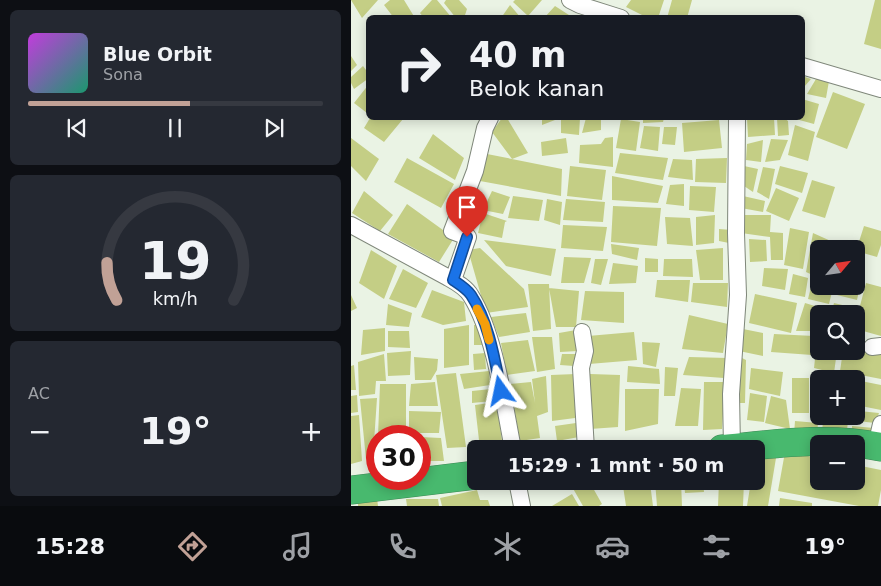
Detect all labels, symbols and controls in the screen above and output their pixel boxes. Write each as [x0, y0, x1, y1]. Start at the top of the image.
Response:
icon: right [386, 35, 451, 100]
text: 40 m [469, 35, 566, 75]
text: Blue Orbit [103, 43, 212, 65]
text: Sona [103, 65, 143, 84]
text: Belok kanan [469, 76, 604, 101]
icon: previous [63, 114, 91, 142]
icon: pause [161, 114, 189, 142]
icon: next [260, 114, 288, 142]
pin [446, 186, 488, 237]
icon: arrive [453, 193, 481, 221]
text: 19 [139, 231, 212, 291]
north arrow [810, 240, 865, 295]
map controls [810, 240, 865, 490]
text: km/h [153, 288, 198, 309]
button: search [810, 305, 865, 360]
position arrow [474, 364, 526, 416]
button: + [810, 370, 865, 425]
text: AC [28, 384, 50, 403]
text: 19° [140, 409, 211, 453]
text: − [28, 415, 51, 448]
text: + [300, 415, 323, 448]
speed limit sign: 30 [366, 425, 431, 490]
button: − [810, 435, 865, 490]
text: 15:29 · 1 mnt · 50 m [508, 454, 724, 476]
icon: directions [175, 529, 210, 564]
icon: music [280, 529, 315, 564]
icon: phone [385, 529, 420, 564]
icon: climate [490, 529, 525, 564]
icon: car [595, 529, 630, 564]
icon: filters [699, 529, 734, 564]
text: 15:28 [35, 534, 105, 559]
text: 19° [804, 534, 846, 559]

